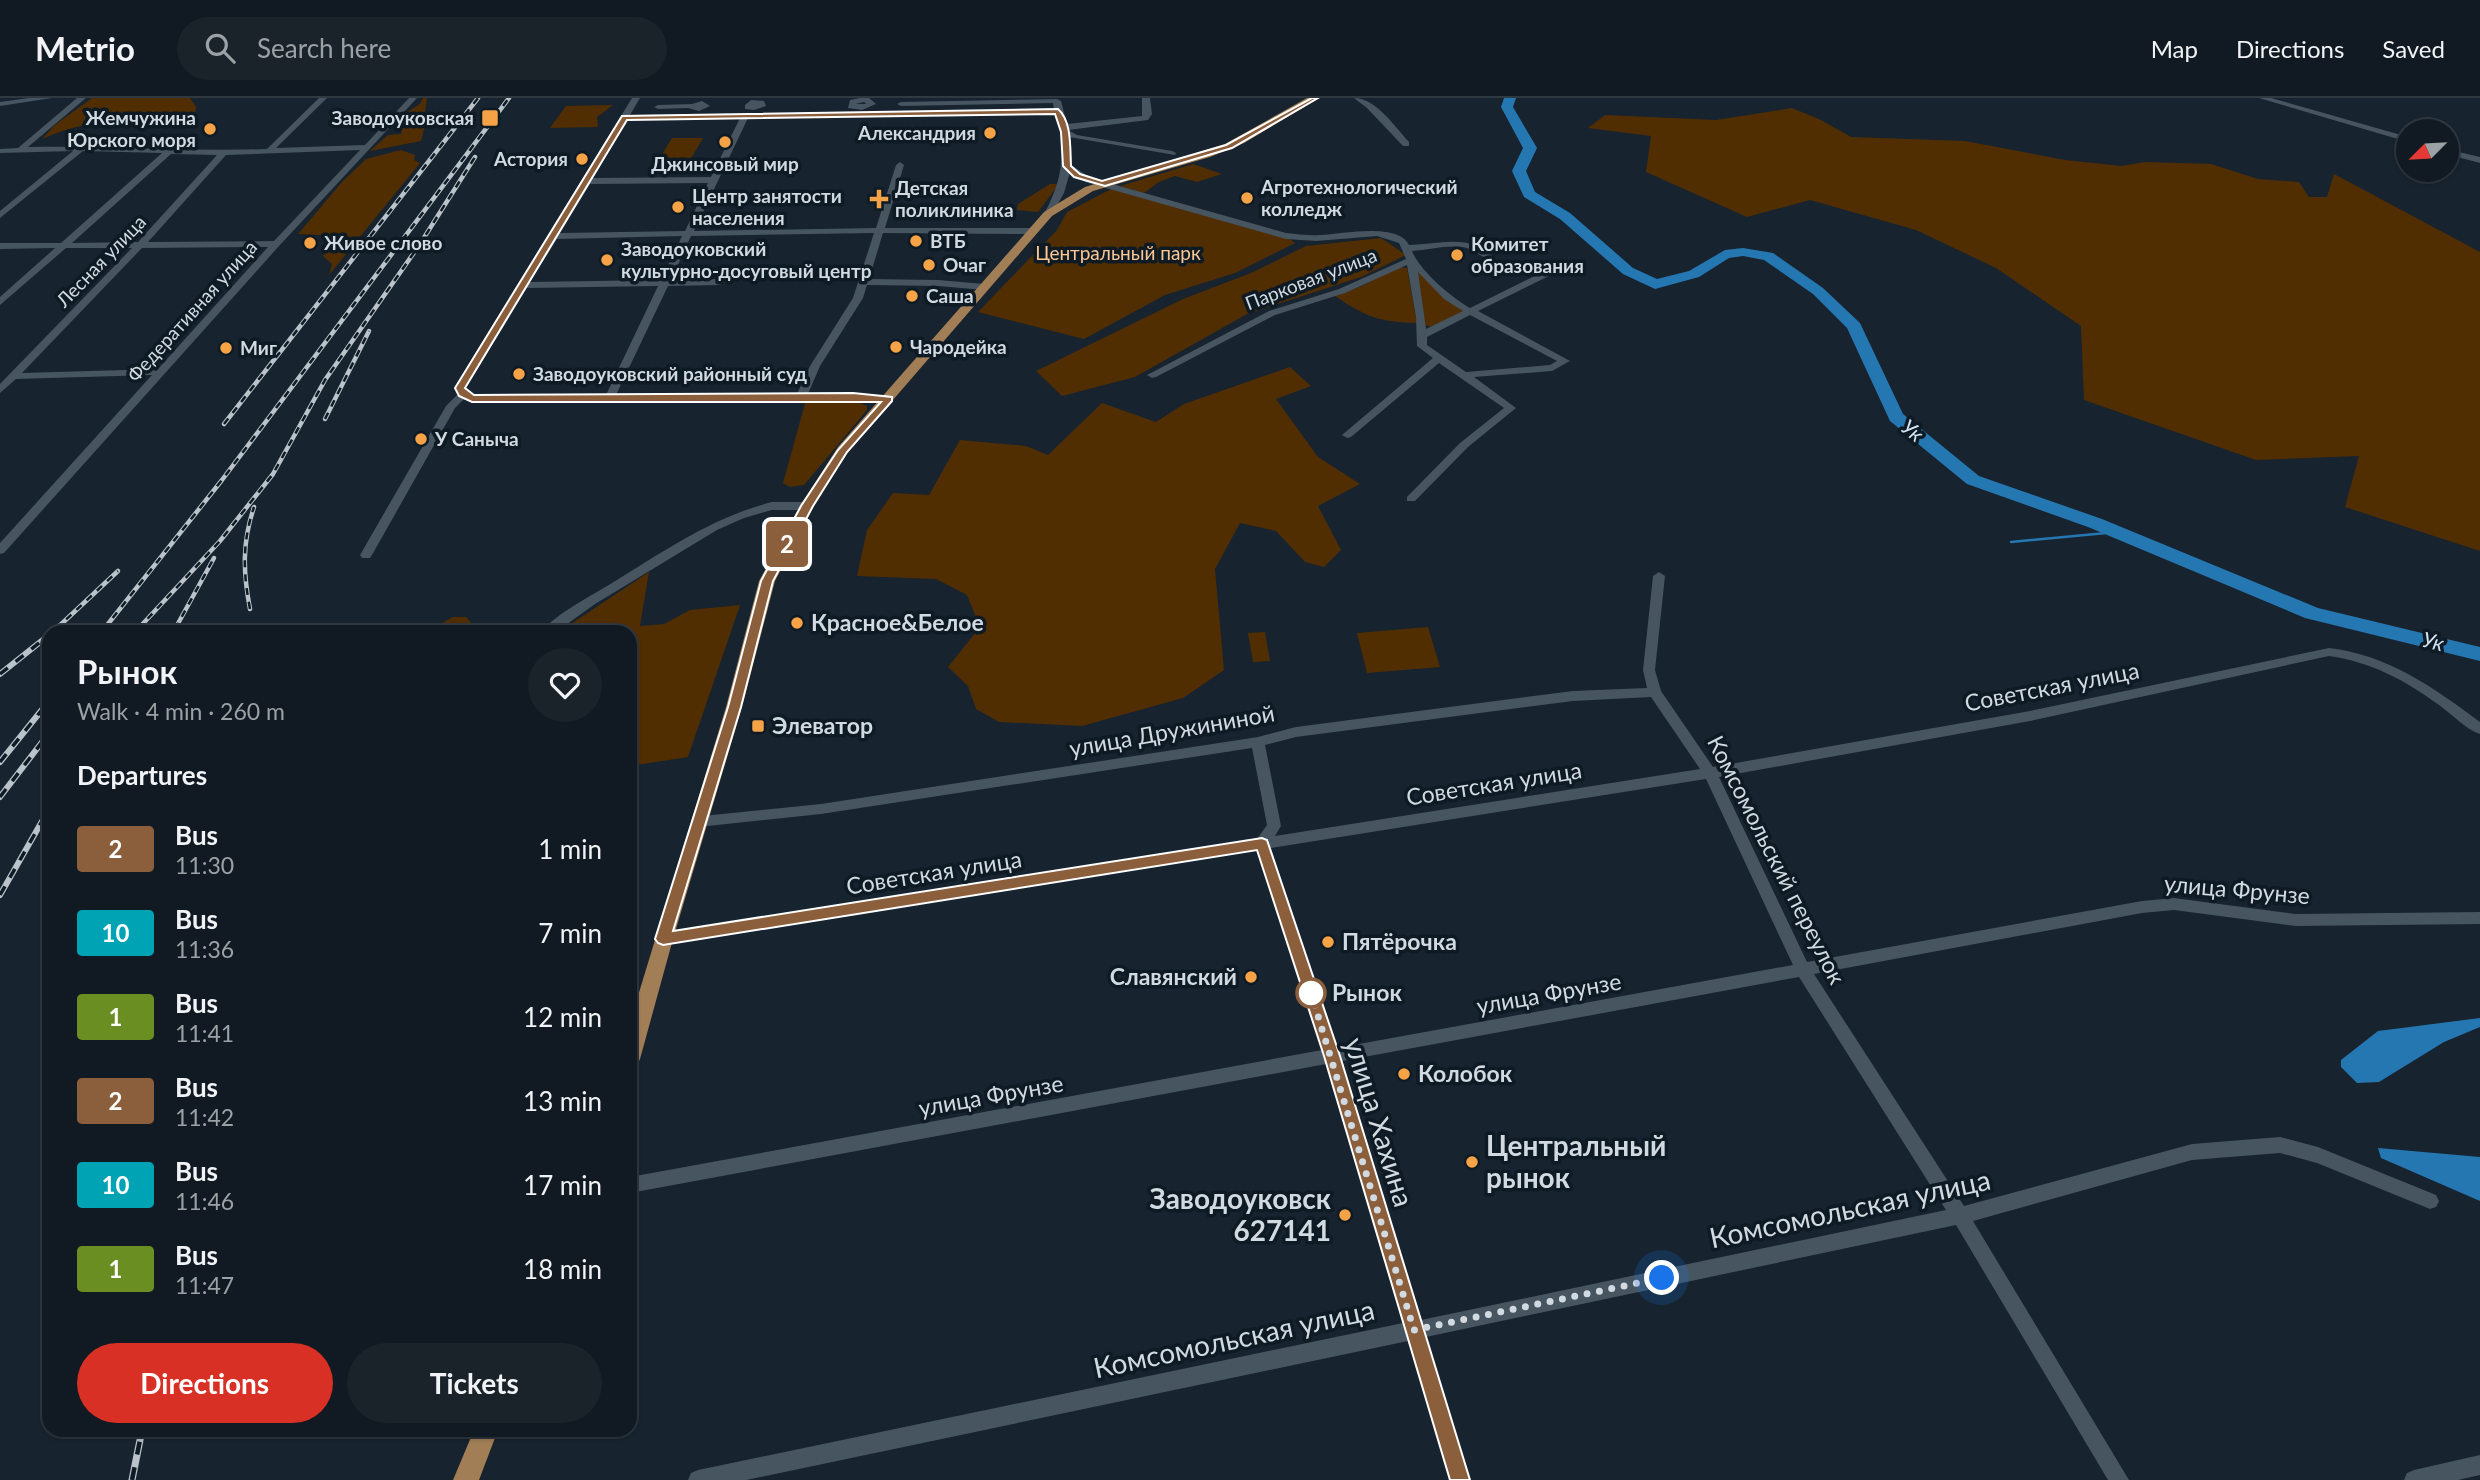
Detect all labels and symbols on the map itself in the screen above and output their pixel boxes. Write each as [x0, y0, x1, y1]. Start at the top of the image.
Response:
place label: Жемчужина Юрского моря [67, 106, 196, 151]
place label: Заводоуковская [332, 106, 474, 129]
marker: Заводоуковская [480, 108, 500, 128]
north arrow [2396, 119, 2459, 182]
marker: Жемчужина Юрского моря [202, 121, 218, 137]
place label: Александрия [857, 121, 976, 144]
marker: Александрия [982, 125, 998, 141]
marker: Джинсовый мир [717, 134, 733, 150]
place label: Астория [493, 147, 568, 170]
marker: Астория [574, 151, 590, 167]
place label: Джинсовый мир [651, 152, 799, 175]
place label: Агротехнологический колледж [1260, 175, 1458, 220]
place label: Детская поликлиника [895, 176, 1014, 221]
place label: Центр занятости населения [692, 184, 842, 229]
marker: Детская поликлиника [869, 189, 889, 209]
marker: Агротехнологический колледж [1239, 190, 1255, 206]
marker: Центр занятости населения [670, 199, 686, 215]
street label: Лесная улица [50, 210, 150, 312]
place label: ВТБ [930, 229, 966, 252]
place label: Живое слово [324, 231, 442, 254]
place label: Комитет образования [1471, 232, 1584, 277]
marker: ВТБ [908, 233, 924, 249]
street label: Федеративная улица [122, 235, 261, 386]
marker: Живое слово [302, 235, 318, 251]
place label: Заводоуковский культурно-досуговый центр [621, 237, 872, 282]
park label: Центральный парк [1035, 241, 1201, 264]
street label: Парковая улица [1242, 243, 1380, 314]
marker: Комитет образования [1449, 247, 1465, 263]
marker: Заводоуковский культурно-досуговый центр [599, 252, 615, 268]
place label: Очаг [943, 253, 986, 276]
marker: Очаг [921, 257, 937, 273]
place label: Саша [926, 284, 974, 307]
marker: Саша [904, 288, 920, 304]
place label: Чародейка [910, 335, 1007, 358]
place label: Миг [240, 336, 277, 359]
marker: Чародейка [888, 339, 904, 355]
marker: Миг [218, 340, 234, 356]
place label: Заводоуковский районный суд [533, 362, 807, 385]
marker: Заводоуковский районный суд [511, 366, 527, 382]
water label: Ук [1897, 413, 1929, 446]
place label: У Саныча [434, 427, 519, 450]
marker: У Саныча [413, 431, 429, 447]
line badge: 2 [764, 521, 810, 567]
place label: Красное&Белое [811, 608, 984, 636]
marker: Красное&Белое [789, 615, 805, 631]
water label: Ук [2420, 626, 2447, 655]
street label: Советская улица [1962, 655, 2141, 717]
street label: улица Дружининой [1067, 698, 1277, 762]
place label: Элеватор [772, 711, 873, 739]
marker: Элеватор [750, 718, 766, 734]
street label: Комсомольский переулок [1702, 731, 1852, 989]
street label: Советская улица [1404, 755, 1583, 811]
street label: Советская улица [844, 844, 1023, 900]
street label: улица Фрунзе [2163, 869, 2311, 909]
place label: Пятёрочка [1342, 927, 1457, 955]
marker: Пятёрочка [1320, 934, 1336, 950]
place label: Славянский [1110, 962, 1237, 990]
street label: улица Фрунзе [1474, 967, 1623, 1020]
marker: Славянский [1243, 969, 1259, 985]
marker: Рынок [1296, 978, 1326, 1008]
place label: Рынок [1332, 978, 1402, 1006]
street label: улица Хахина [1338, 1033, 1422, 1210]
place label: Колобок [1418, 1059, 1513, 1087]
marker: Колобок [1396, 1066, 1412, 1082]
street label: улица Фрунзе [916, 1069, 1065, 1122]
place label: Центральный рынок [1486, 1128, 1666, 1194]
marker: Центральный рынок [1464, 1154, 1480, 1170]
street label: Комсомольская улица [1706, 1162, 1993, 1254]
place label: Заводоуковск 627141 [1150, 1181, 1331, 1247]
marker: Заводоуковск 627141 [1337, 1207, 1353, 1223]
your location [1644, 1260, 1679, 1295]
street label: Комсомольская улица [1090, 1292, 1377, 1384]

